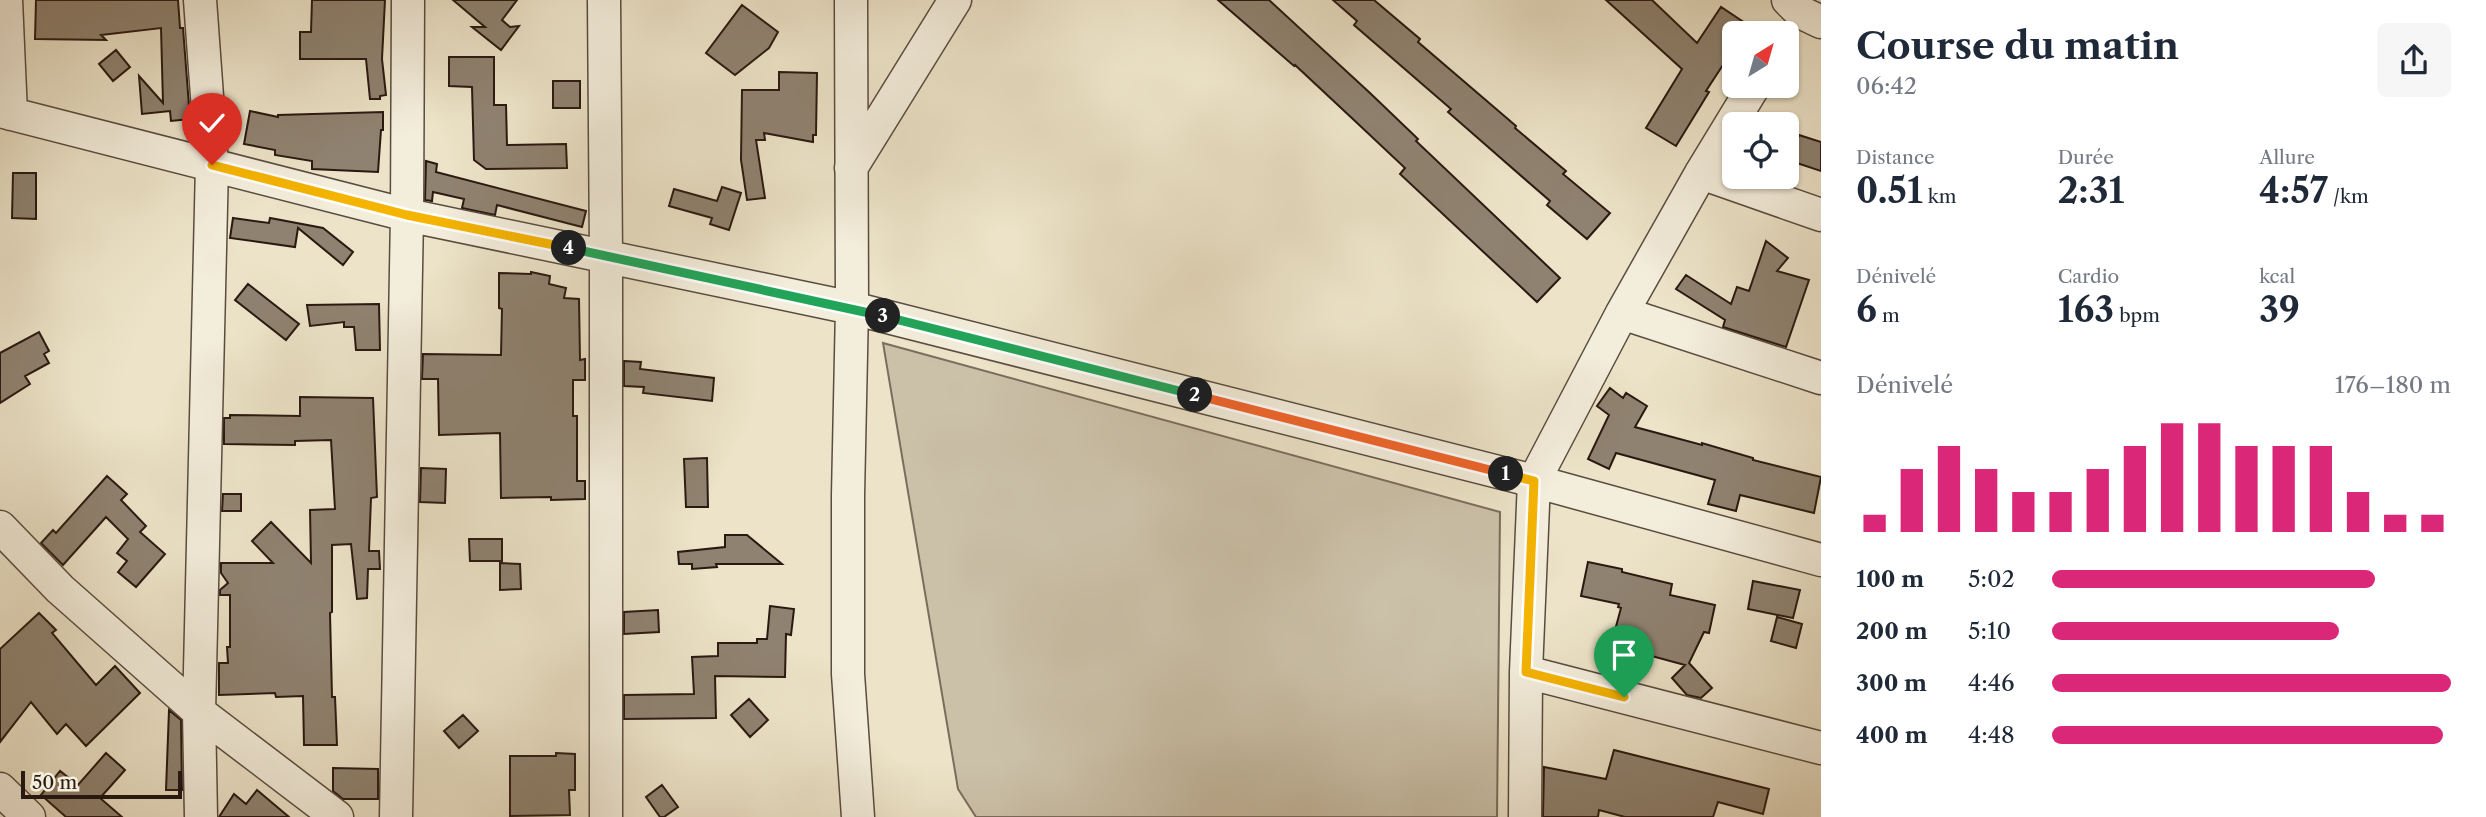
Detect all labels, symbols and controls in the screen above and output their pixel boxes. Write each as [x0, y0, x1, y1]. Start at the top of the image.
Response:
north arrow [1722, 21, 1799, 98]
map controls [1722, 21, 1799, 189]
text: Course du matin [1856, 22, 2179, 69]
button: share [2377, 23, 2451, 97]
text: 06:42 [1856, 72, 1917, 100]
pin [182, 93, 242, 165]
icon: check [193, 104, 231, 142]
button: locate [1722, 112, 1799, 189]
text: Distance [1856, 146, 1935, 169]
text: Durée [2058, 146, 2114, 169]
text: Allure [2259, 146, 2315, 169]
text: 0.51 [1856, 169, 1923, 212]
text: 2:31 [2058, 169, 2124, 212]
text: 4:57 [2259, 169, 2328, 212]
text: km [1923, 185, 1956, 208]
text: /km [2328, 185, 2369, 208]
pin: 4 [552, 230, 586, 266]
text: 4 [563, 236, 574, 259]
text: Dénivelé [1856, 265, 1936, 288]
text: Cardio [2058, 265, 2119, 288]
text: kcal [2259, 265, 2295, 288]
text: 6 [1856, 288, 1877, 331]
text: 163 [2058, 288, 2114, 331]
text: 39 [2259, 288, 2300, 331]
pin: 3 [866, 298, 900, 334]
text: 3 [877, 304, 888, 327]
text: m [1877, 304, 1900, 327]
text: bpm [2114, 304, 2160, 327]
text: Dénivelé [1856, 371, 1953, 399]
text: 176–180 m [2335, 371, 2451, 399]
pin: 2 [1178, 378, 1212, 412]
text: 2 [1189, 383, 1200, 406]
pin: 1 [1488, 456, 1524, 491]
text: 1 [1501, 462, 1510, 485]
text: 100 m [1856, 565, 1924, 593]
text: 5:02 [1968, 565, 2015, 593]
text: 200 m [1856, 617, 1928, 645]
text: 5:10 [1968, 617, 2011, 645]
pin [1594, 625, 1654, 697]
icon: arrive [1605, 636, 1643, 674]
text: 300 m [1856, 669, 1927, 697]
text: 4:46 [1968, 669, 2015, 697]
text: 400 m [1856, 721, 1928, 749]
text: 4:48 [1968, 721, 2015, 749]
scale bar [21, 768, 182, 800]
text: 50 m [32, 771, 77, 794]

